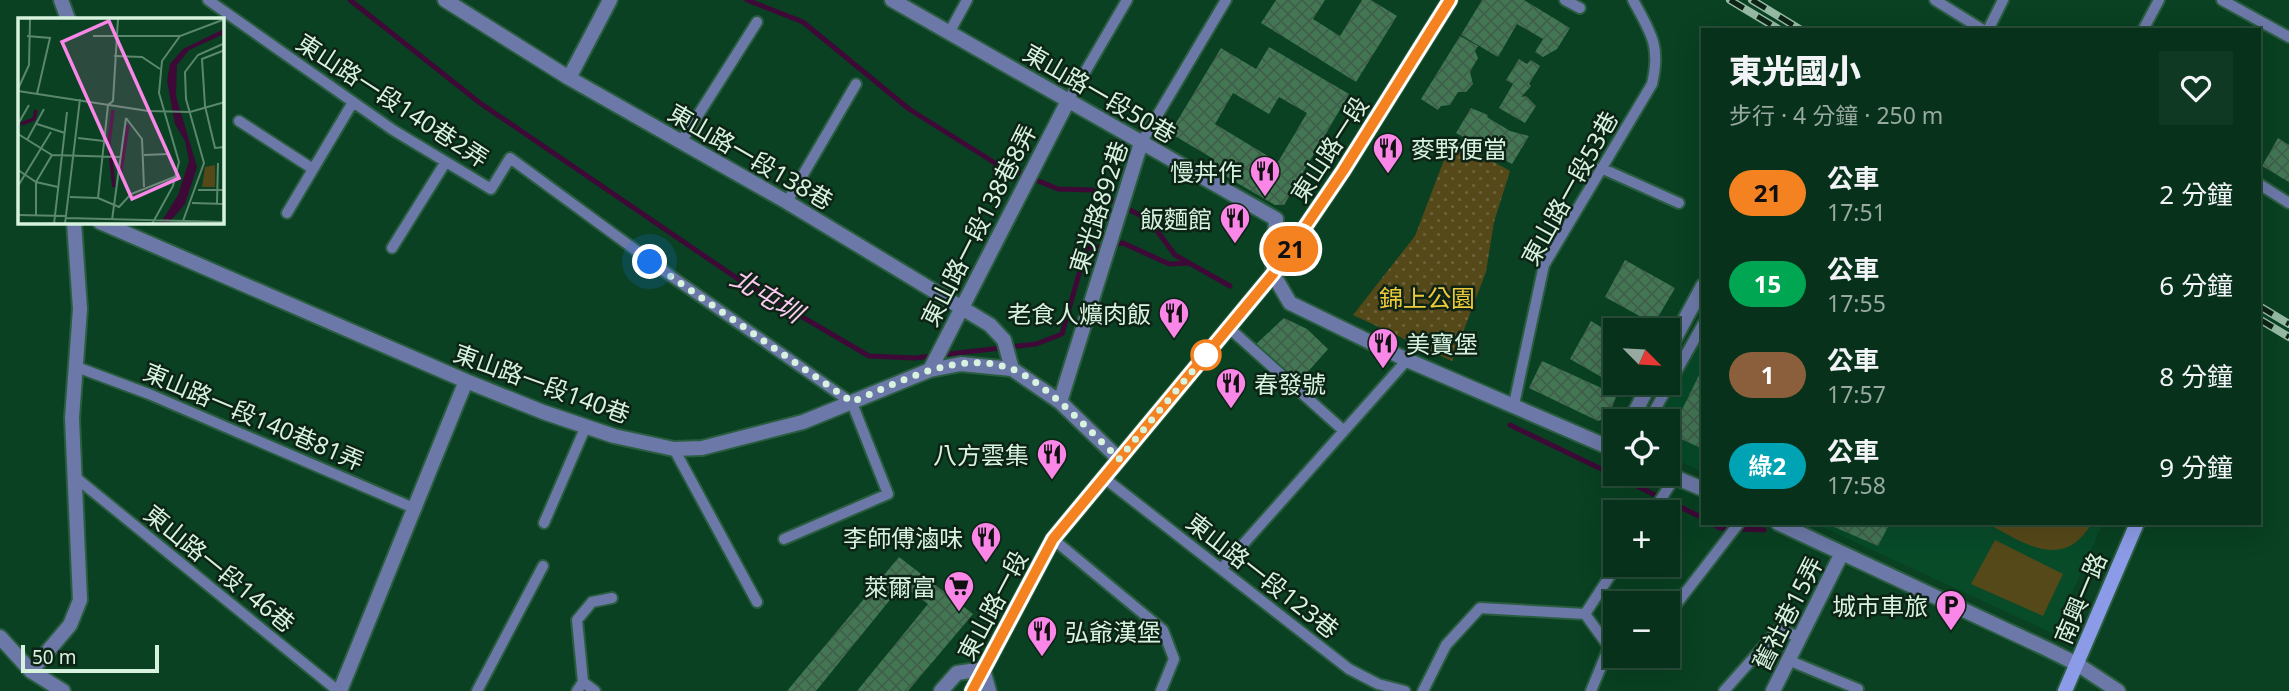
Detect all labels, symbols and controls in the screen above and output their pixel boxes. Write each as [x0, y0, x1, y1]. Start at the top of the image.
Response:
inset map [18, 18, 224, 224]
street label: 東山路一段140巷2弄 [291, 25, 495, 175]
street label: 東山路一段50巷 [1018, 36, 1182, 150]
text: 東光國小 [1729, 48, 1861, 93]
button: heart [2159, 51, 2233, 125]
street label: 東山路一段 [1282, 90, 1376, 208]
street label: 東山路一段138巷 [663, 95, 839, 217]
text: 步行 · 4 分鐘 · 250 m [1729, 99, 1943, 131]
street label: 東山路一段53巷 [1513, 105, 1625, 271]
street label: 東山路一段138巷8弄 [913, 118, 1043, 332]
restaurant icon: 麥野便當 [1371, 131, 1405, 175]
place label: 麥野便當 [1411, 132, 1507, 165]
street label: 東光路892巷 [1061, 137, 1135, 277]
restaurant icon: 慢丼作 [1248, 154, 1282, 198]
place label: 慢丼作 [1170, 155, 1242, 188]
text: 公車 [1827, 160, 1879, 196]
text: 21 [1754, 176, 1781, 209]
text: 2 分鐘 [2159, 176, 2233, 212]
text: 17:51 [1827, 196, 1886, 228]
restaurant icon: 飯麵館 [1218, 201, 1252, 245]
place label: 飯麵館 [1140, 202, 1212, 235]
line badge: 21 [1260, 226, 1322, 272]
text: 21 [1277, 232, 1305, 265]
your location [632, 244, 667, 279]
text: 公車 [1827, 251, 1879, 287]
water label: 北屯圳 [724, 259, 813, 333]
text: 15 [1754, 267, 1781, 300]
text: 6 分鐘 [2159, 267, 2233, 303]
park label: 錦上公園 [1379, 281, 1475, 314]
text: 17:55 [1827, 287, 1886, 319]
restaurant icon: 老食人爌肉飯 [1157, 296, 1191, 340]
place label: 老食人爌肉飯 [1007, 297, 1151, 330]
north arrow [1603, 318, 1680, 396]
map controls [1603, 318, 1680, 668]
restaurant icon: 美寶堡 [1366, 326, 1400, 370]
place label: 美寶堡 [1406, 327, 1478, 360]
street label: 東山路一段140巷 [449, 336, 635, 430]
unlabelled marker [1191, 340, 1221, 370]
text: 公車 [1827, 342, 1879, 378]
street label: 東山路一段140巷81弄 [139, 355, 369, 477]
text: 1 [1761, 358, 1774, 391]
text: 8 分鐘 [2159, 358, 2233, 394]
restaurant icon: 春發號 [1214, 366, 1248, 410]
place label: 春發號 [1254, 367, 1326, 400]
text: 17:57 [1827, 378, 1886, 410]
button: locate [1603, 409, 1680, 486]
text: 公車 [1827, 433, 1879, 469]
restaurant icon: 八方雲集 [1035, 437, 1069, 481]
place label: 八方雲集 [933, 438, 1029, 471]
text: 綠2 [1749, 449, 1786, 482]
text: 9 分鐘 [2159, 449, 2233, 485]
text: 17:58 [1827, 469, 1886, 501]
street label: 東山路一段146巷 [138, 497, 302, 639]
button: + [1603, 500, 1680, 577]
street label: 東山路一段123巷 [1180, 505, 1346, 645]
restaurant icon: 李師傅滷味 [969, 520, 1003, 564]
place label: 李師傅滷味 [843, 521, 963, 554]
street label: 東山路一段 [949, 544, 1035, 666]
street label: 南興一路 [2046, 547, 2114, 649]
street label: 舊社巷15弄 [1744, 551, 1830, 675]
supermarket icon: 萊爾富 [942, 569, 976, 613]
place label: 萊爾富 [864, 570, 936, 603]
parking icon: 城市車旅 [1934, 588, 1968, 632]
place label: 城市車旅 [1832, 589, 1928, 622]
button: − [1603, 591, 1680, 668]
restaurant icon: 弘爺漢堡 [1025, 614, 1059, 658]
place label: 弘爺漢堡 [1065, 615, 1161, 648]
scale bar [21, 642, 159, 674]
text: 50 m [32, 644, 76, 670]

